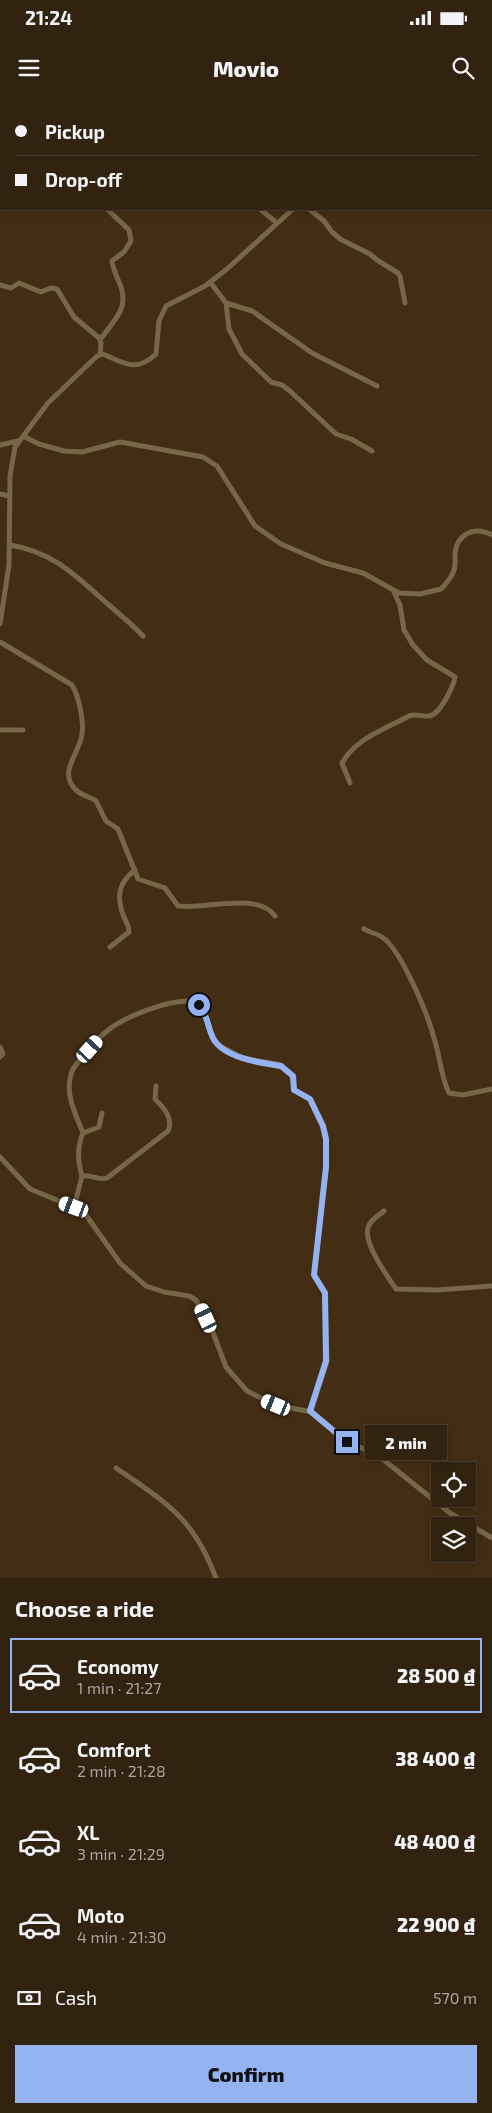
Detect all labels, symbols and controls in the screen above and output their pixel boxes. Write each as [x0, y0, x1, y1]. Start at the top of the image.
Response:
text: 21:24 [25, 6, 72, 29]
icon: menu [15, 54, 43, 82]
icon: search [449, 54, 477, 82]
text: Movio [213, 55, 279, 81]
text: Pickup [45, 120, 105, 143]
text: Drop-off [45, 168, 122, 191]
route start [188, 994, 210, 1016]
car [74, 1033, 105, 1065]
car [57, 1195, 90, 1219]
car [192, 1301, 219, 1335]
car [259, 1392, 292, 1418]
callout: 2 min [364, 1424, 447, 1460]
route end [336, 1431, 358, 1453]
text: 2 min [385, 1433, 427, 1452]
map controls [431, 1462, 476, 1562]
button: locate [431, 1462, 476, 1507]
button: layers [431, 1517, 476, 1562]
text: Choose a ride [15, 1595, 154, 1621]
icon: car [17, 1653, 62, 1698]
text: Economy [77, 1655, 159, 1678]
text: 28 500 ₫ [397, 1664, 475, 1687]
text: 1 min · 21:27 [77, 1678, 161, 1697]
icon: car [17, 1736, 62, 1781]
text: Comfort [77, 1738, 151, 1761]
text: 38 400 ₫ [396, 1747, 475, 1770]
text: 2 min · 21:28 [77, 1761, 166, 1780]
icon: car [17, 1819, 62, 1864]
text: XL [77, 1821, 99, 1844]
text: 48 400 ₫ [394, 1830, 475, 1853]
text: 3 min · 21:29 [77, 1844, 165, 1863]
icon: car [17, 1902, 62, 1947]
text: Moto [77, 1904, 125, 1927]
text: 22 900 ₫ [397, 1913, 475, 1936]
text: 4 min · 21:30 [77, 1927, 166, 1946]
icon: cash [15, 1984, 43, 2012]
text: Cash [55, 1986, 97, 2009]
text: 570 m [433, 1988, 477, 2007]
button: Confirm [15, 2045, 477, 2103]

